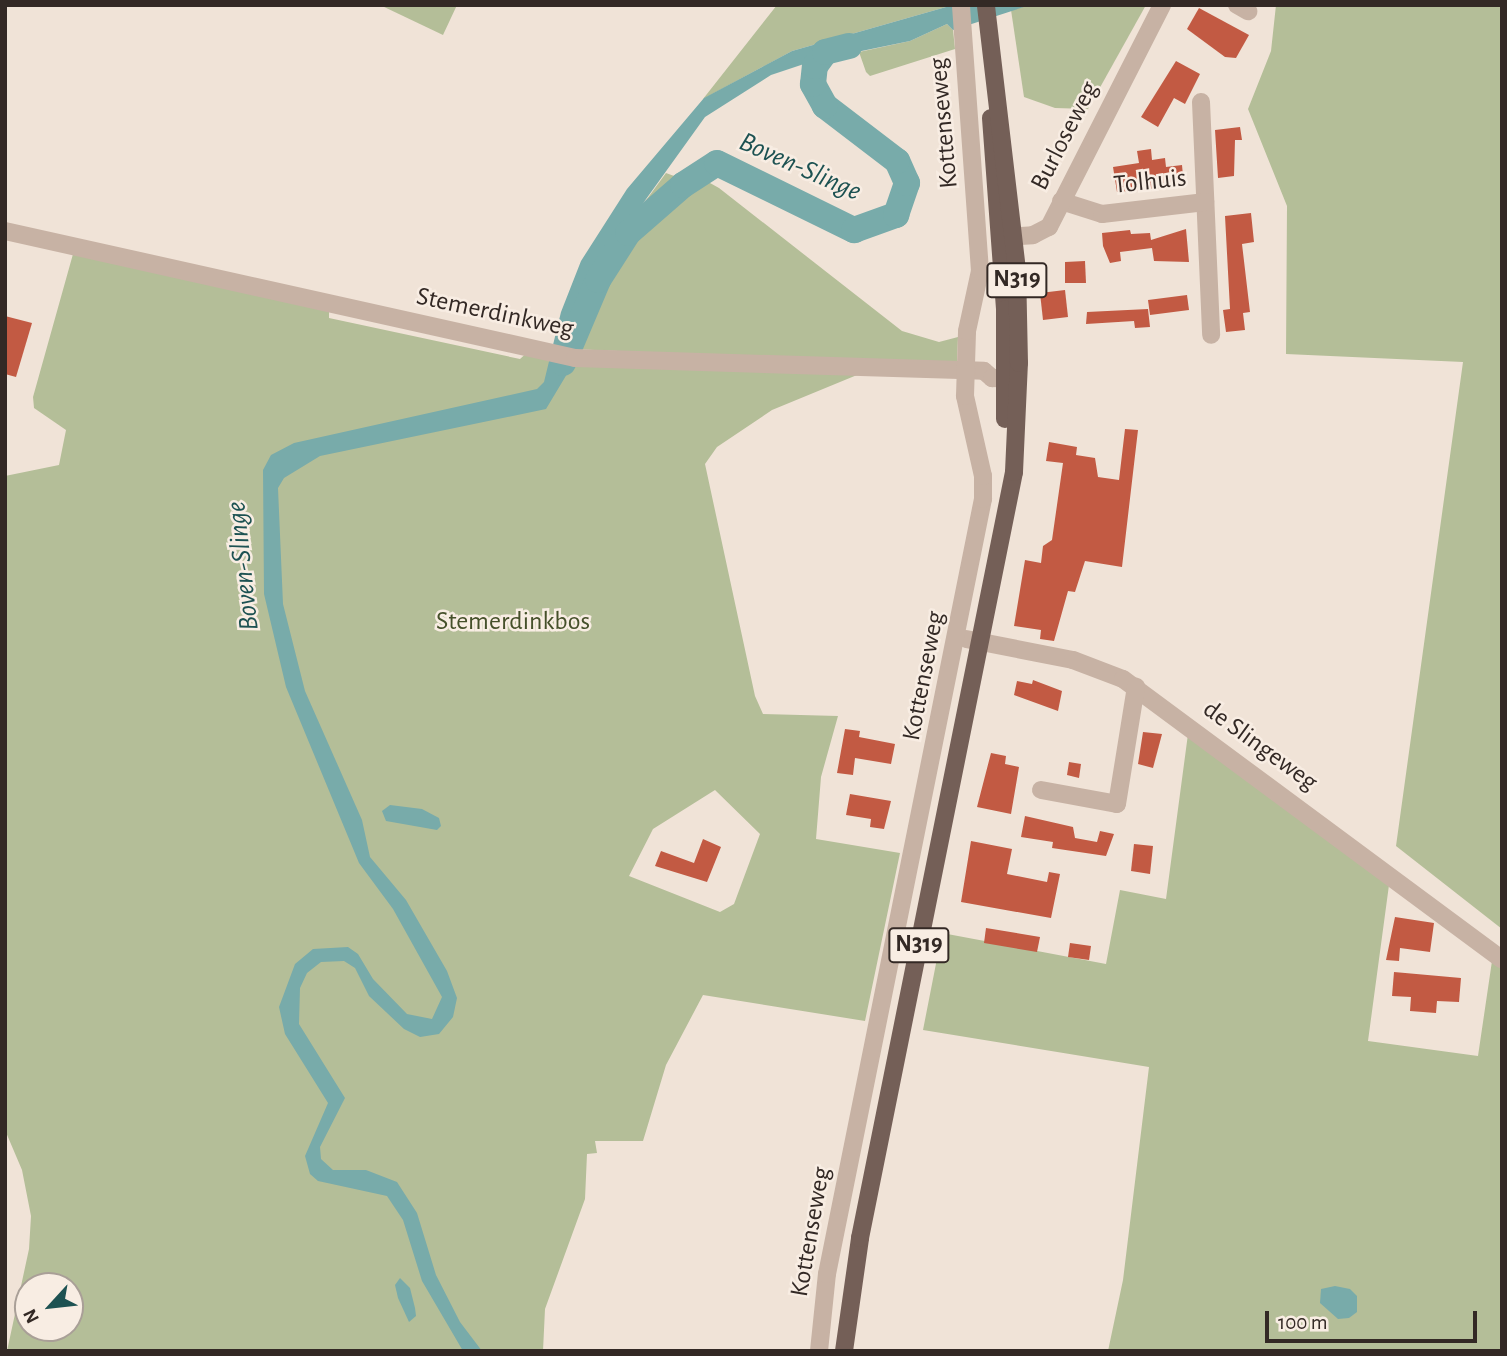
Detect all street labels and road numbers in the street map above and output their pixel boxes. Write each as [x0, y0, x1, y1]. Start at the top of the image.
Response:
street label: Kottenseweg [923, 56, 965, 190]
street label: Burloseweg [1024, 76, 1106, 196]
street label: Tolhuis [1112, 163, 1188, 201]
road number: N319 [986, 260, 1048, 300]
street label: Stemerdinkweg [414, 281, 576, 345]
street label: Kottenseweg [896, 609, 952, 743]
street label: de Slingeweg [1197, 694, 1323, 798]
road number: N319 [888, 925, 950, 965]
street label: Kottenseweg [784, 1165, 838, 1299]

